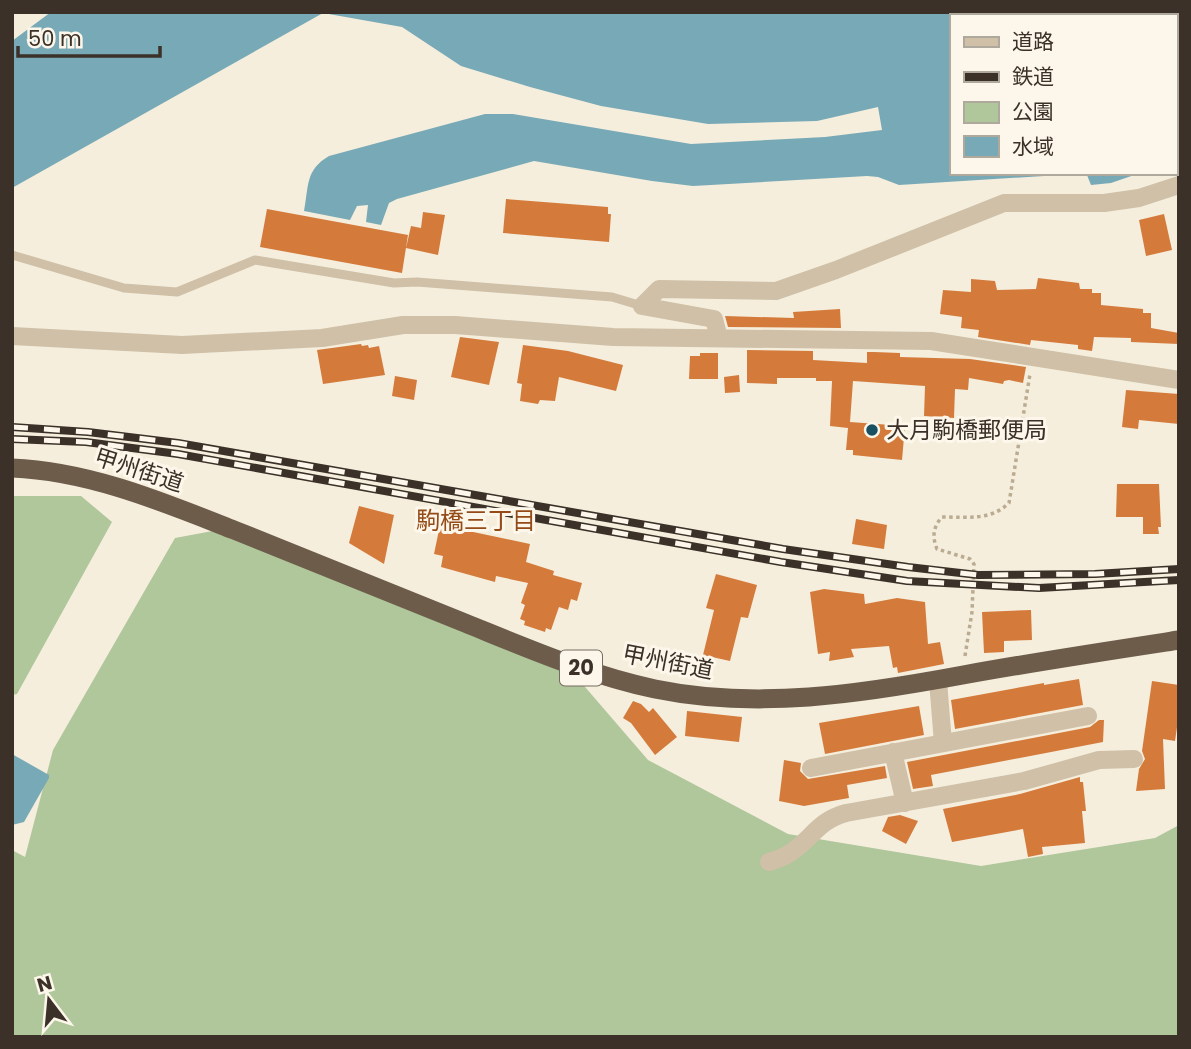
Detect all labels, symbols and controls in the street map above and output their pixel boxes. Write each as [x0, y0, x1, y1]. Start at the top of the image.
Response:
scale bar [18, 14, 159, 58]
legend [950, 14, 1177, 175]
text: 50 m [28, 24, 82, 53]
text: 道路 [1012, 27, 1054, 56]
text: 鉄道 [1012, 62, 1054, 91]
text: 公園 [1012, 97, 1054, 126]
text: 水域 [1012, 132, 1054, 161]
place label: 大月駒橋郵便局 [886, 414, 1047, 446]
marker: 大月駒橋郵便局 [864, 422, 880, 438]
street label: 甲州街道 [90, 441, 188, 499]
district label: 駒橋三丁目 [416, 504, 536, 537]
street label: 甲州街道 [620, 638, 716, 686]
road number: 20 [560, 650, 602, 686]
north arrow [14, 965, 84, 1035]
text: N [34, 969, 55, 999]

